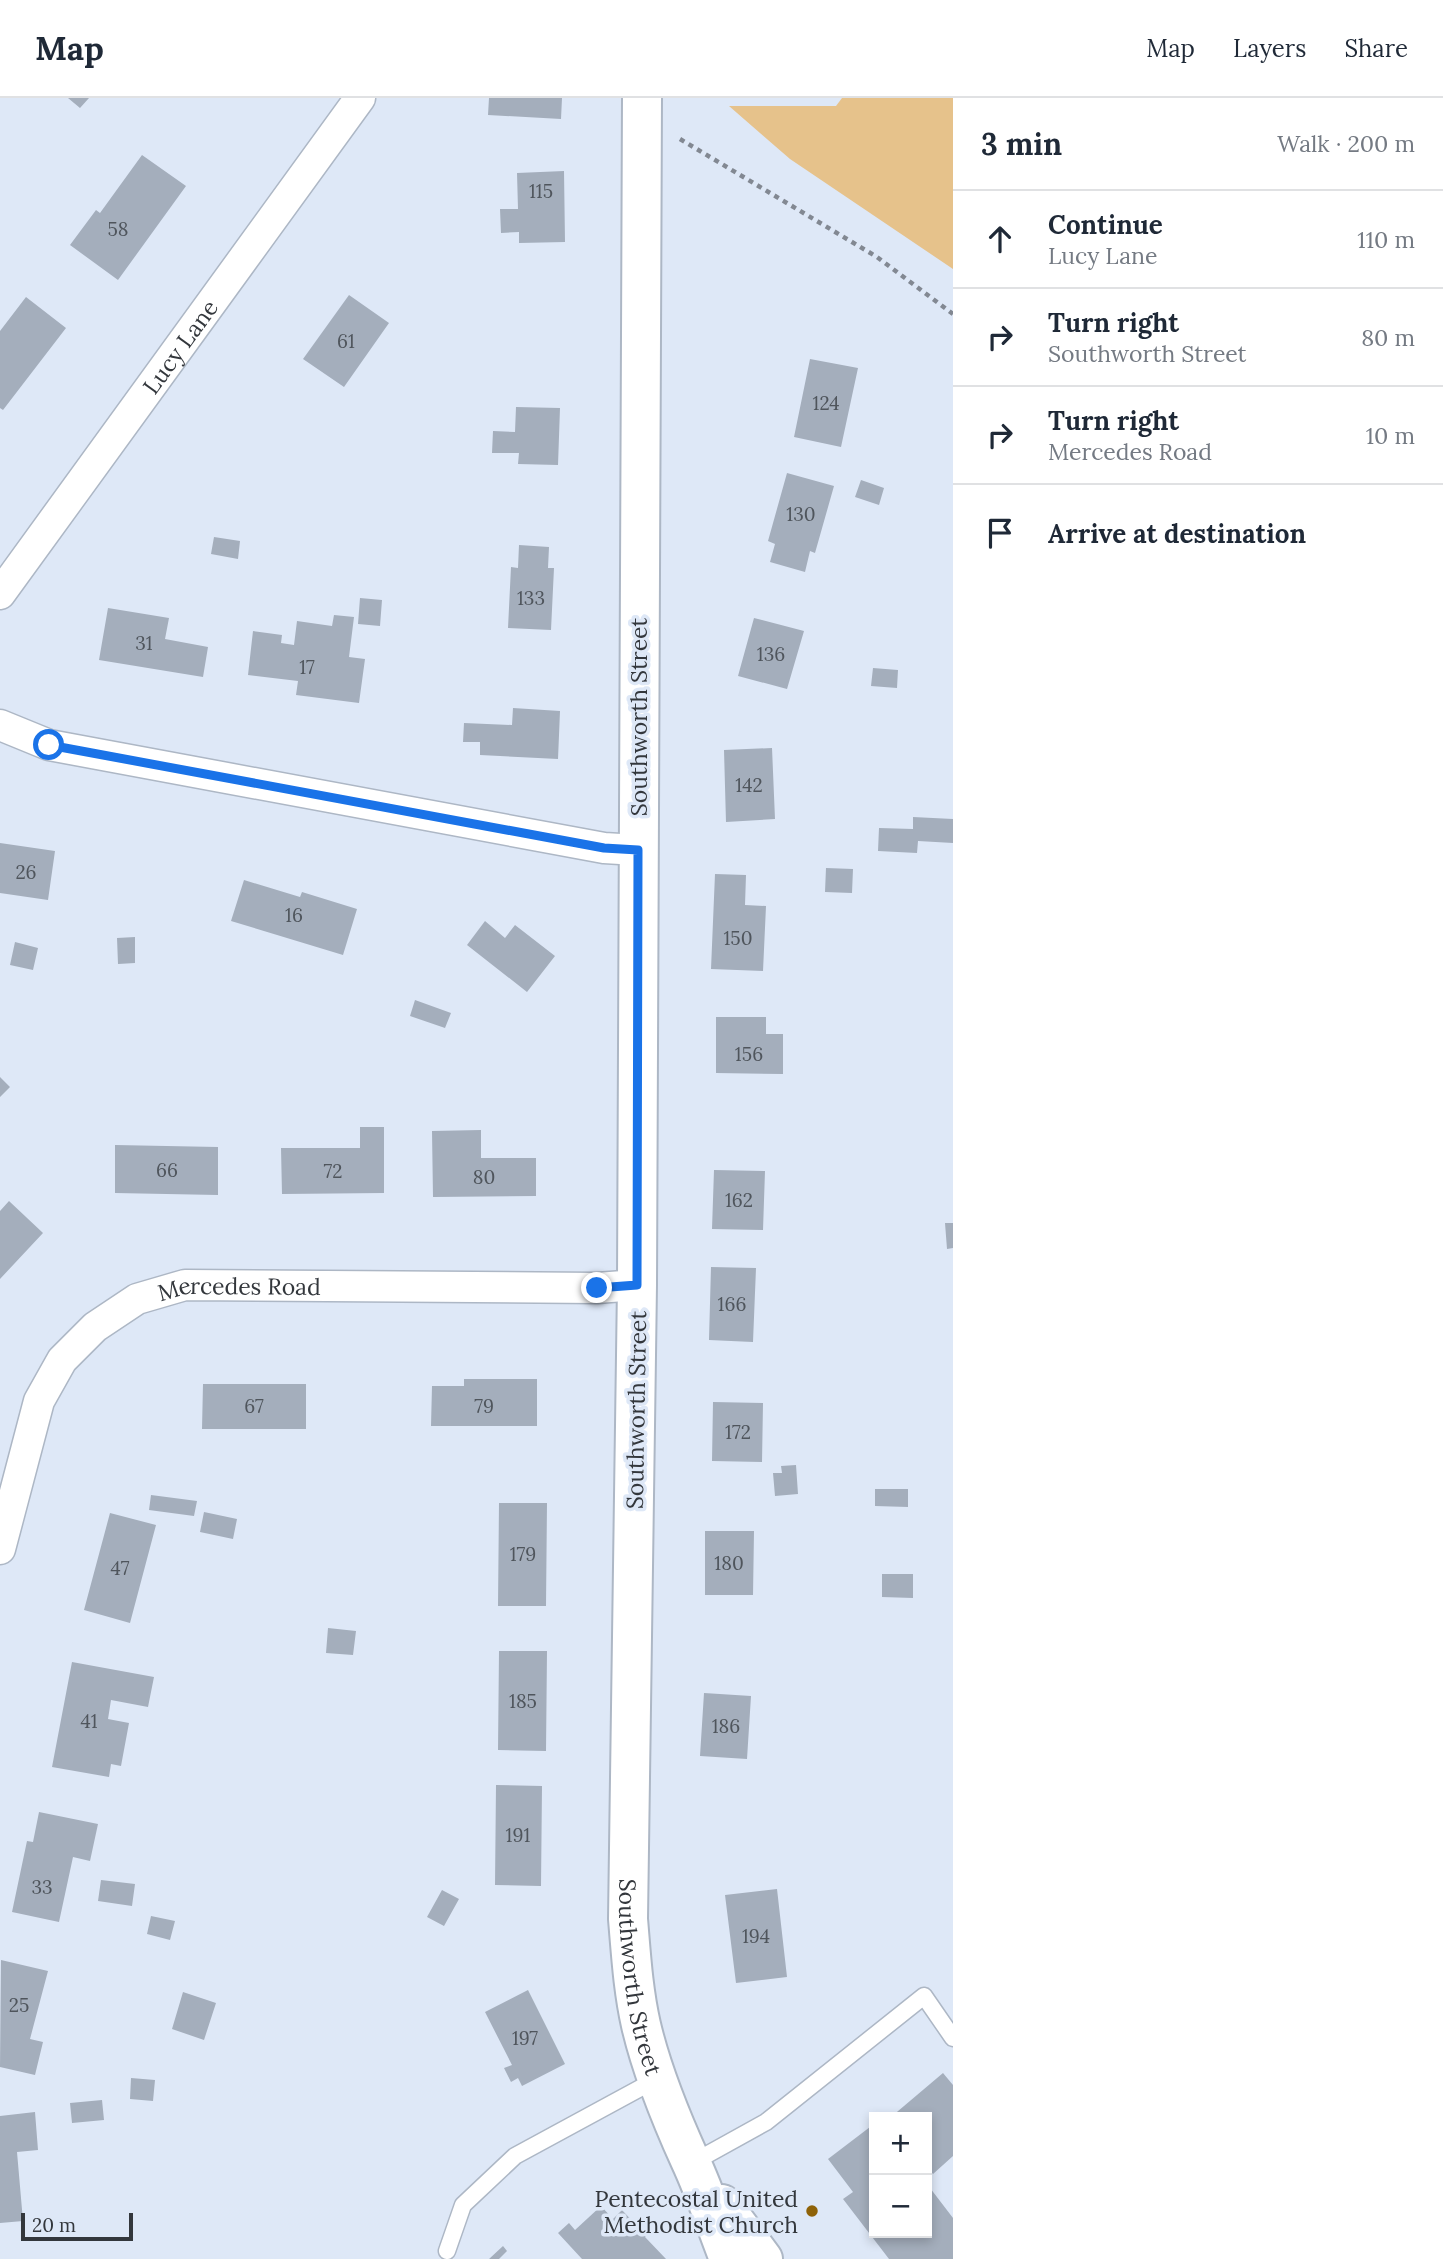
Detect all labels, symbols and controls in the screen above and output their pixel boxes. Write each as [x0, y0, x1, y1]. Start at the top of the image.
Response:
text: Map [35, 27, 104, 69]
text: Map [1146, 33, 1195, 64]
text: Layers [1233, 33, 1306, 64]
text: Share [1344, 33, 1408, 64]
text: 3 min [981, 125, 1062, 163]
text: Walk · 200 m [1277, 129, 1415, 158]
house number: 115 [529, 179, 553, 203]
text: Continue [1048, 208, 1163, 241]
house number: 58 [107, 217, 129, 241]
icon: ahead [981, 220, 1019, 258]
text: 110 m [1357, 225, 1415, 254]
text: Lucy Lane [1048, 241, 1157, 270]
street label: Lucy Lane [136, 294, 224, 399]
text: Turn right [1048, 306, 1179, 339]
icon: right [981, 318, 1019, 356]
text: 80 m [1361, 323, 1415, 352]
house number: 61 [337, 329, 355, 353]
text: Southworth Street [1048, 339, 1246, 368]
house number: 124 [813, 391, 840, 415]
text: Turn right [1048, 404, 1179, 437]
icon: right [981, 416, 1019, 454]
text: 10 m [1366, 421, 1415, 450]
text: Mercedes Road [1048, 437, 1212, 466]
house number: 130 [786, 502, 816, 526]
icon: arrive [981, 514, 1019, 552]
text: Arrive at destination [1048, 517, 1306, 550]
house number: 133 [517, 586, 545, 610]
street label: Southworth Street [624, 618, 653, 816]
house number: 31 [135, 631, 153, 655]
house number: 136 [757, 642, 785, 666]
house number: 17 [299, 655, 315, 679]
route start [33, 729, 64, 760]
house number: 142 [735, 773, 763, 797]
house number: 26 [15, 860, 37, 884]
house number: 16 [285, 903, 303, 927]
house number: 150 [723, 926, 753, 950]
house number: 156 [735, 1042, 763, 1066]
house number: 66 [156, 1158, 178, 1182]
house number: 72 [324, 1159, 342, 1183]
house number: 80 [473, 1165, 495, 1189]
house number: 162 [725, 1188, 753, 1212]
street label: Mercedes Road [154, 1270, 321, 1307]
route end [581, 1272, 612, 1303]
house number: 166 [718, 1292, 746, 1316]
street label: Southworth Street [620, 1310, 652, 1509]
house number: 67 [244, 1394, 264, 1418]
house number: 79 [474, 1394, 494, 1418]
house number: 172 [725, 1420, 751, 1444]
house number: 179 [510, 1542, 536, 1566]
house number: 180 [714, 1551, 744, 1575]
house number: 47 [110, 1556, 130, 1580]
house number: 185 [509, 1689, 537, 1713]
house number: 41 [80, 1709, 98, 1733]
house number: 186 [712, 1714, 740, 1738]
house number: 191 [506, 1823, 530, 1847]
house number: 33 [31, 1875, 53, 1899]
street label: Southworth Street [613, 1878, 669, 2079]
house number: 194 [742, 1924, 770, 1948]
house number: 25 [9, 1993, 29, 2017]
house number: 197 [512, 2026, 538, 2050]
map controls [869, 2112, 932, 2238]
button: + [869, 2112, 932, 2175]
button: − [869, 2175, 932, 2238]
place label: Pentecostal United Methodist Church [594, 2184, 798, 2239]
marker: Pentecostal United Methodist Church [804, 2203, 820, 2219]
scale bar [21, 2210, 133, 2242]
text: 20 m [32, 2213, 76, 2237]

